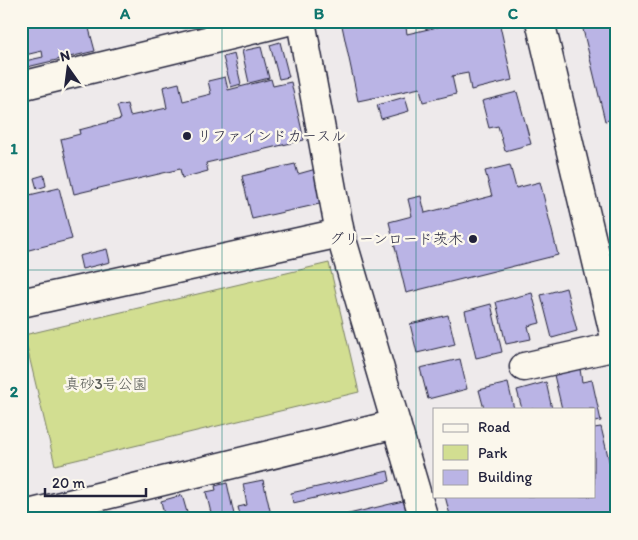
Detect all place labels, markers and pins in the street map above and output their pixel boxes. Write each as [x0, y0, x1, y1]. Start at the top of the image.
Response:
place label: リファインドカースル [197, 127, 346, 145]
marker: リファインドカースル [181, 130, 193, 142]
place label: グリーンロード茨木 [329, 230, 463, 248]
marker: グリーンロード茨木 [467, 233, 479, 245]

